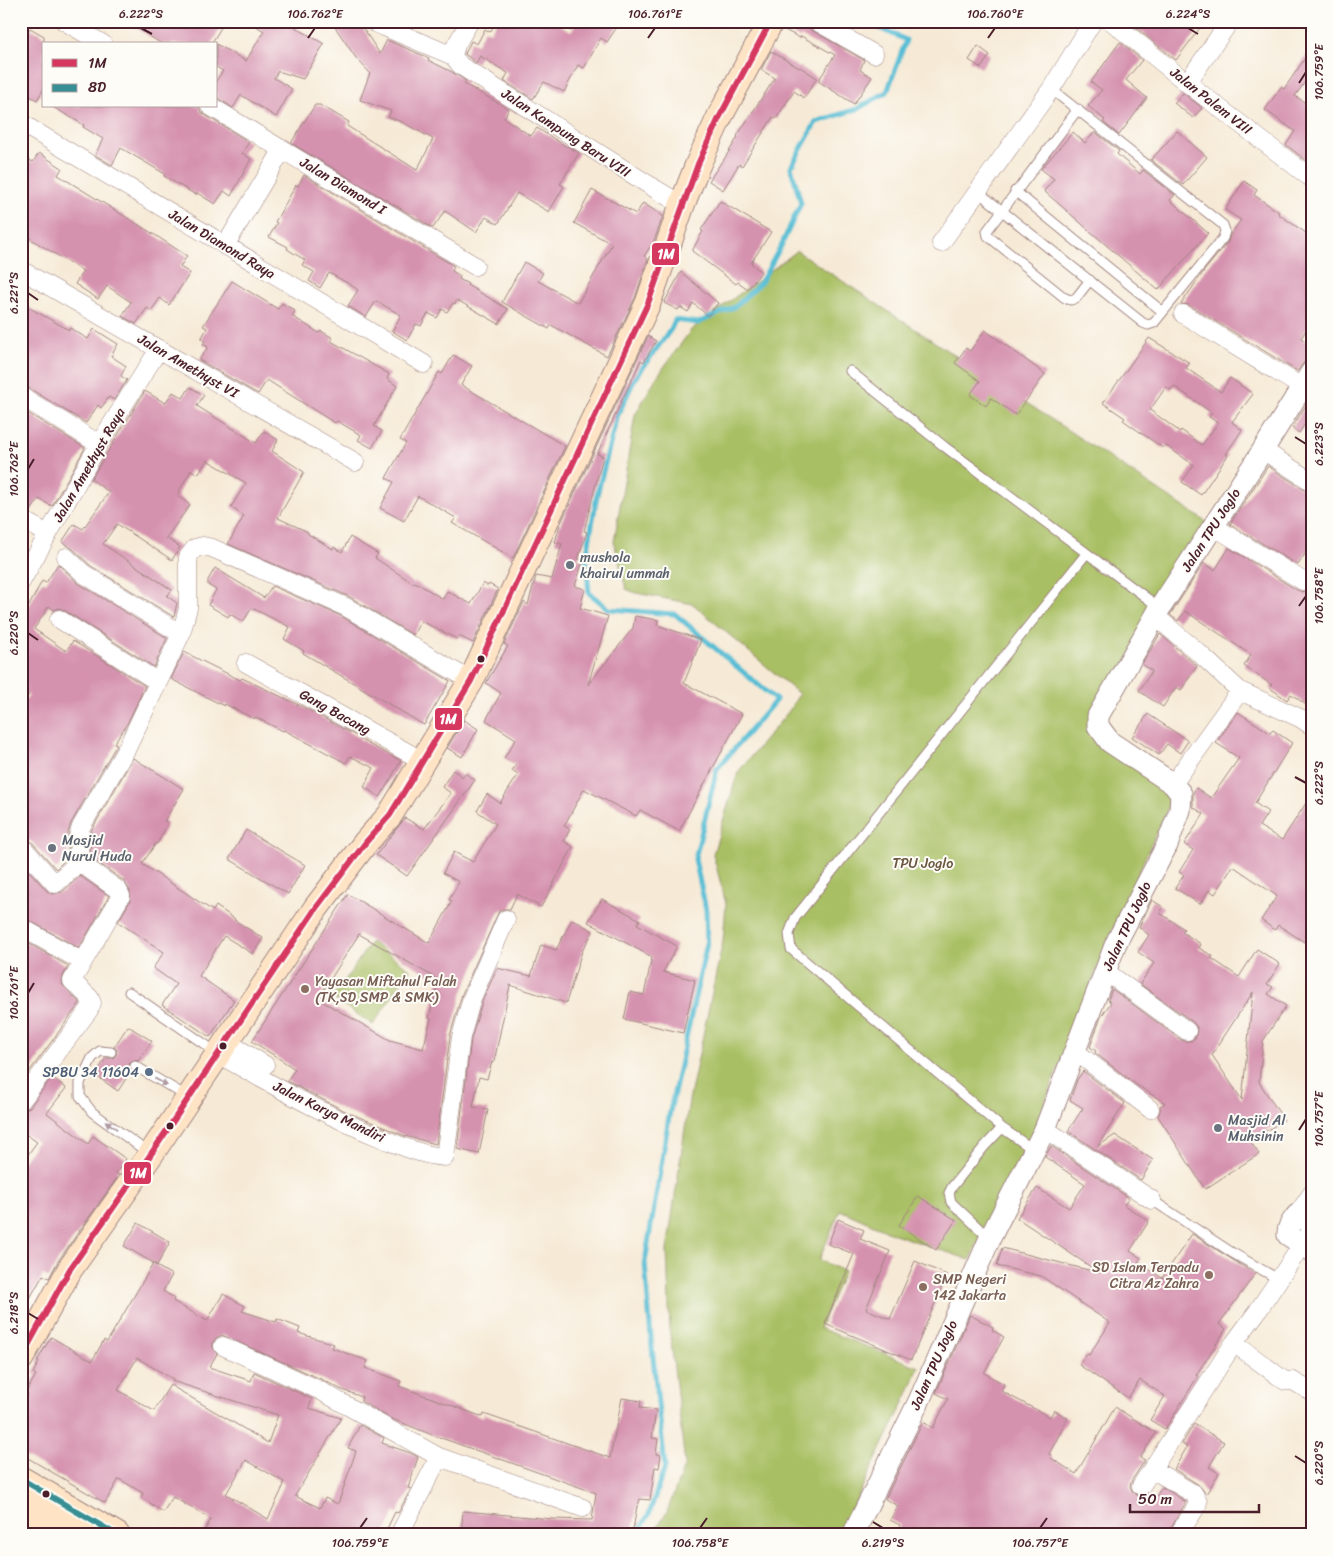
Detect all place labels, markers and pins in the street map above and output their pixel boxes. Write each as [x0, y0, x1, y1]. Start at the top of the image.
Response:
place label: mushola khairul ummah [580, 545, 670, 586]
marker: mushola khairul ummah [564, 559, 576, 571]
unlabelled marker [476, 654, 486, 664]
place label: Masjid Nurul Huda [62, 828, 132, 869]
marker: Masjid Nurul Huda [46, 842, 58, 854]
place label: Yayasan Miftahul Falah (TK,SD,SMP & SMK) [315, 969, 457, 1010]
marker: Yayasan Miftahul Falah (TK,SD,SMP & SMK) [299, 983, 311, 995]
unlabelled marker [218, 1041, 228, 1051]
place label: SPBU 34 11604 [42, 1060, 139, 1085]
marker: SPBU 34 11604 [143, 1066, 155, 1078]
place label: Masjid Al Muhsinin [1228, 1108, 1287, 1149]
unlabelled marker [165, 1121, 175, 1131]
marker: Masjid Al Muhsinin [1212, 1122, 1224, 1134]
place label: SD Islam Terpadu Citra Az Zahra [1092, 1255, 1199, 1296]
place label: SMP Negeri 142 Jakarta [933, 1267, 1007, 1308]
marker: SD Islam Terpadu Citra Az Zahra [1203, 1269, 1215, 1281]
marker: SMP Negeri 142 Jakarta [917, 1281, 929, 1293]
unlabelled marker [41, 1489, 51, 1499]

